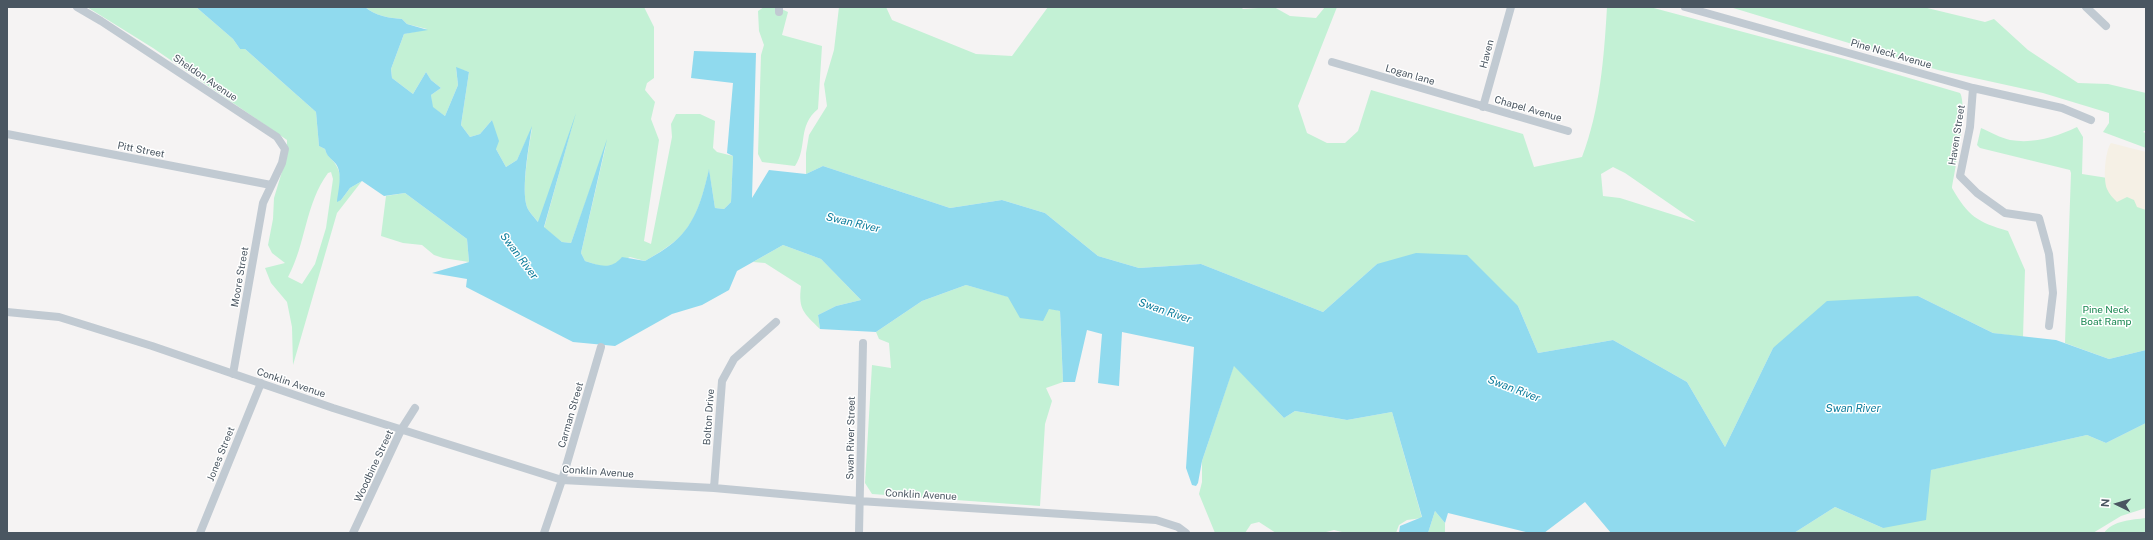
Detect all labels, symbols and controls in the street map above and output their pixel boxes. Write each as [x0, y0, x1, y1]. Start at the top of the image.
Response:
street label: Pine Neck Avenue [1849, 37, 1933, 71]
street label: Haven [1477, 38, 1497, 70]
street label: Sheldon Avenue [171, 52, 239, 104]
street label: Logan lane [1384, 62, 1436, 88]
street label: Chapel Avenue [1493, 94, 1563, 124]
street label: Haven Street [1946, 104, 1968, 166]
street label: Pitt Street [116, 140, 166, 160]
water label: Swan River [825, 210, 881, 236]
water label: Swan River [497, 230, 541, 282]
street label: Moore Street [229, 246, 251, 308]
water label: Swan River [1137, 296, 1193, 326]
park label: Pine Neck Boat Ramp [2081, 304, 2131, 328]
street label: Conklin Avenue [255, 366, 327, 400]
water label: Swan River [1486, 373, 1542, 405]
street label: Carman Street [556, 381, 586, 449]
street label: Bolton Drive [701, 388, 717, 446]
street label: Swan River Street [844, 396, 858, 480]
water label: Swan River [1825, 402, 1881, 416]
street label: Jones Street [205, 425, 237, 483]
street label: Woodbine Street [352, 428, 396, 504]
street label: Conklin Avenue [562, 464, 634, 480]
north arrow [2097, 484, 2137, 524]
street label: Conklin Avenue [885, 487, 957, 503]
text: N [2099, 498, 2111, 508]

